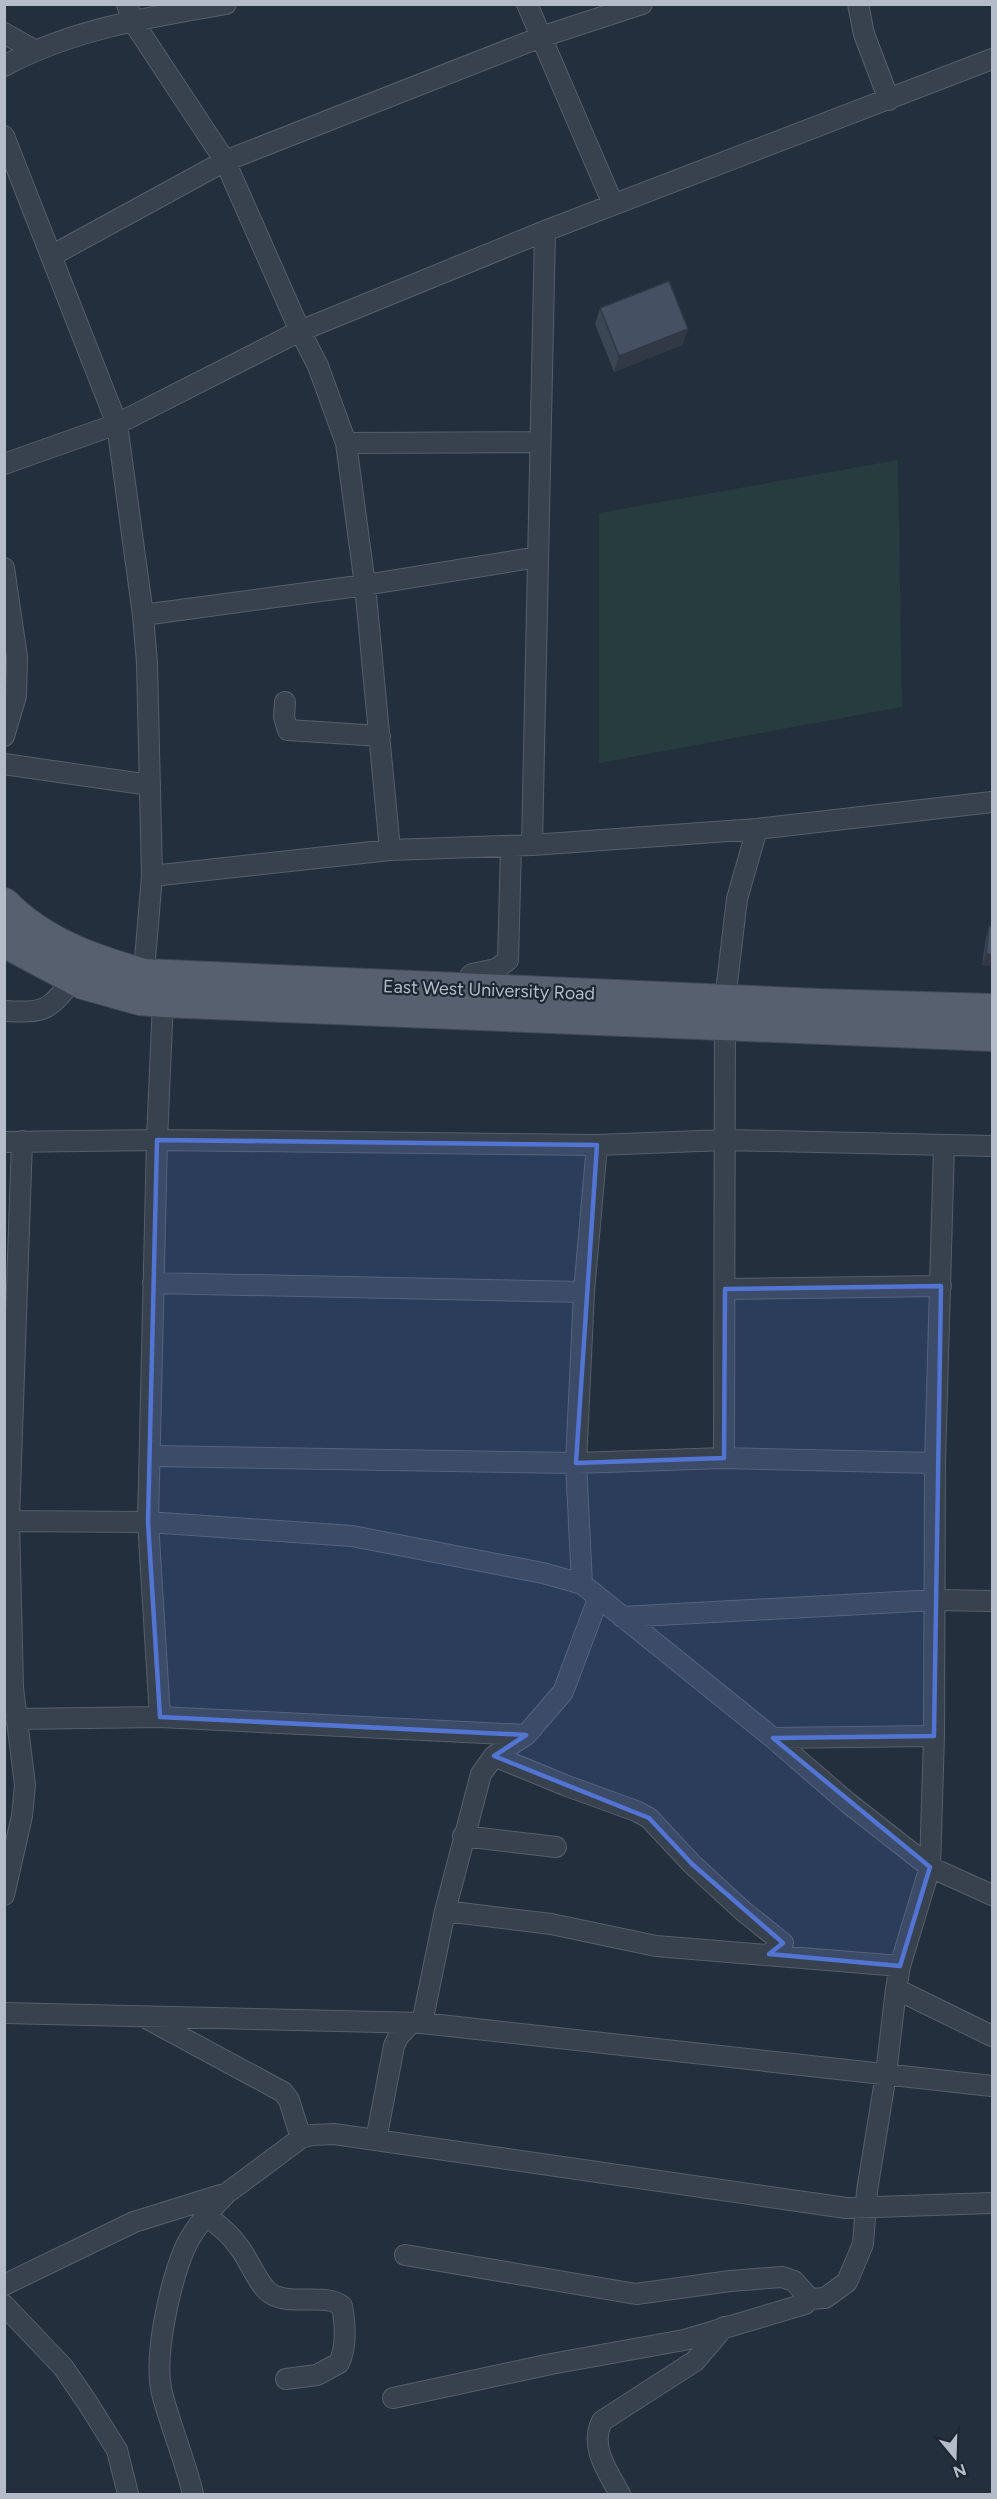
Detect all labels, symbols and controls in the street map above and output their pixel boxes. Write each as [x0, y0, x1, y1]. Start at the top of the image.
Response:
street label: East West University Road [383, 975, 595, 1005]
north arrow [925, 2427, 985, 2487]
text: N [951, 2460, 969, 2482]

